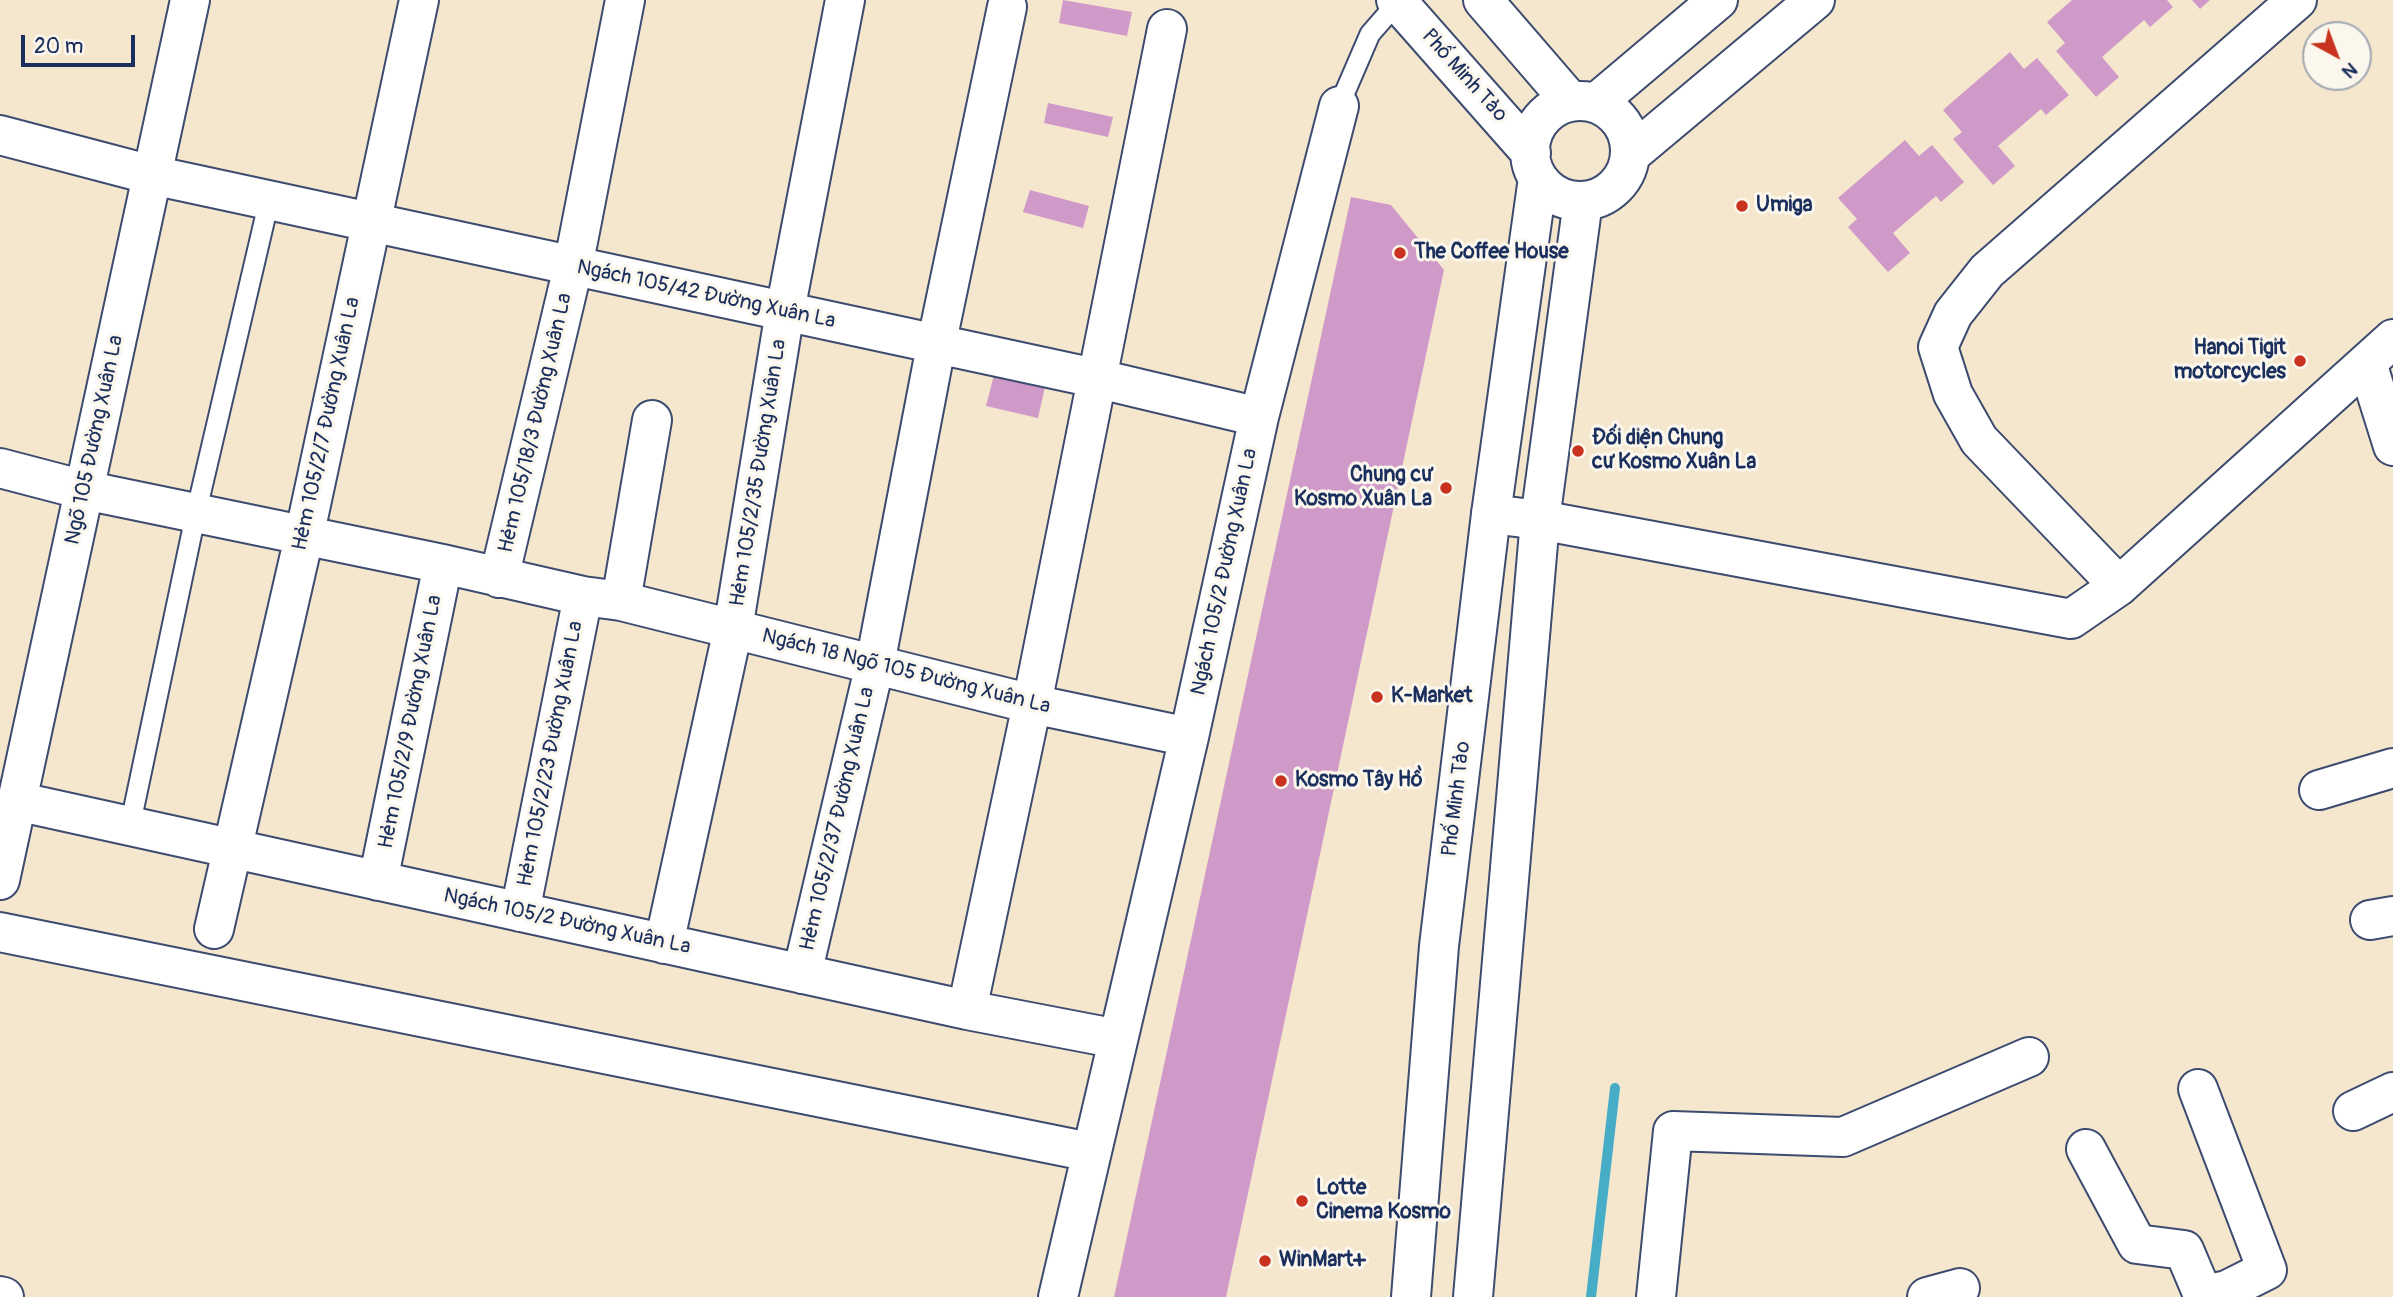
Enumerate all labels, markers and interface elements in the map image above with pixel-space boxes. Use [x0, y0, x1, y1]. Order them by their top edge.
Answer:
scale bar [24, 21, 138, 65]
north arrow [2302, 21, 2372, 91]
street label: Phố Minh Tảo [1416, 24, 1512, 128]
text: 20 m [34, 33, 83, 60]
text: N [2337, 57, 2362, 84]
place label: Umiga [1756, 193, 1813, 219]
marker: Umiga [1734, 198, 1750, 214]
place label: The Coffee House [1414, 240, 1569, 266]
marker: The Coffee House [1392, 245, 1408, 261]
street label: Ngách 105/42 Đường Xuân La [574, 255, 838, 335]
street label: Hẻm 105/18/3 Đường Xuân La [494, 291, 578, 555]
street label: Hẻm 105/2/7 Đường Xuân La [288, 295, 366, 553]
street label: Ngõ 105 Đường Xuân La [60, 333, 130, 547]
place label: Hanoi Tigit motorcycles [2174, 336, 2286, 386]
street label: Hẻm 105/2/35 Đường Xuân La [725, 338, 793, 608]
marker: Hanoi Tigit motorcycles [2292, 353, 2308, 369]
place label: Đối diện Chung cư Kosmo Xuân La [1592, 426, 1756, 476]
marker: Đối diện Chung cư Kosmo Xuân La [1570, 443, 1586, 459]
street label: Ngách 105/2 Đường Xuân La [1187, 446, 1263, 698]
place label: Chung cư Kosmo Xuân La [1294, 463, 1432, 513]
marker: Chung cư Kosmo Xuân La [1438, 480, 1454, 496]
street label: Hẻm 105/2/9 Đường Xuân La [374, 593, 448, 851]
street label: Hẻm 105/2/23 Đường Xuân La [513, 619, 589, 889]
street label: Ngách 18 Ngõ 105 Đường Xuân La [759, 624, 1053, 720]
place label: K-Market [1391, 684, 1473, 710]
street label: Hẻm 105/2/37 Đường Xuân La [795, 685, 881, 953]
marker: K-Market [1369, 689, 1385, 705]
street label: Phố Minh Tảo [1437, 740, 1477, 858]
place label: Kosmo Tây Hồ [1295, 768, 1423, 794]
marker: Kosmo Tây Hồ [1273, 773, 1289, 789]
street label: Ngách 105/2 Đường Xuân La [441, 884, 693, 960]
place label: Lotte Cinema Kosmo [1316, 1176, 1451, 1226]
marker: Lotte Cinema Kosmo [1294, 1193, 1310, 1209]
place label: WinMart+ [1279, 1248, 1365, 1274]
marker: WinMart+ [1257, 1253, 1273, 1269]

